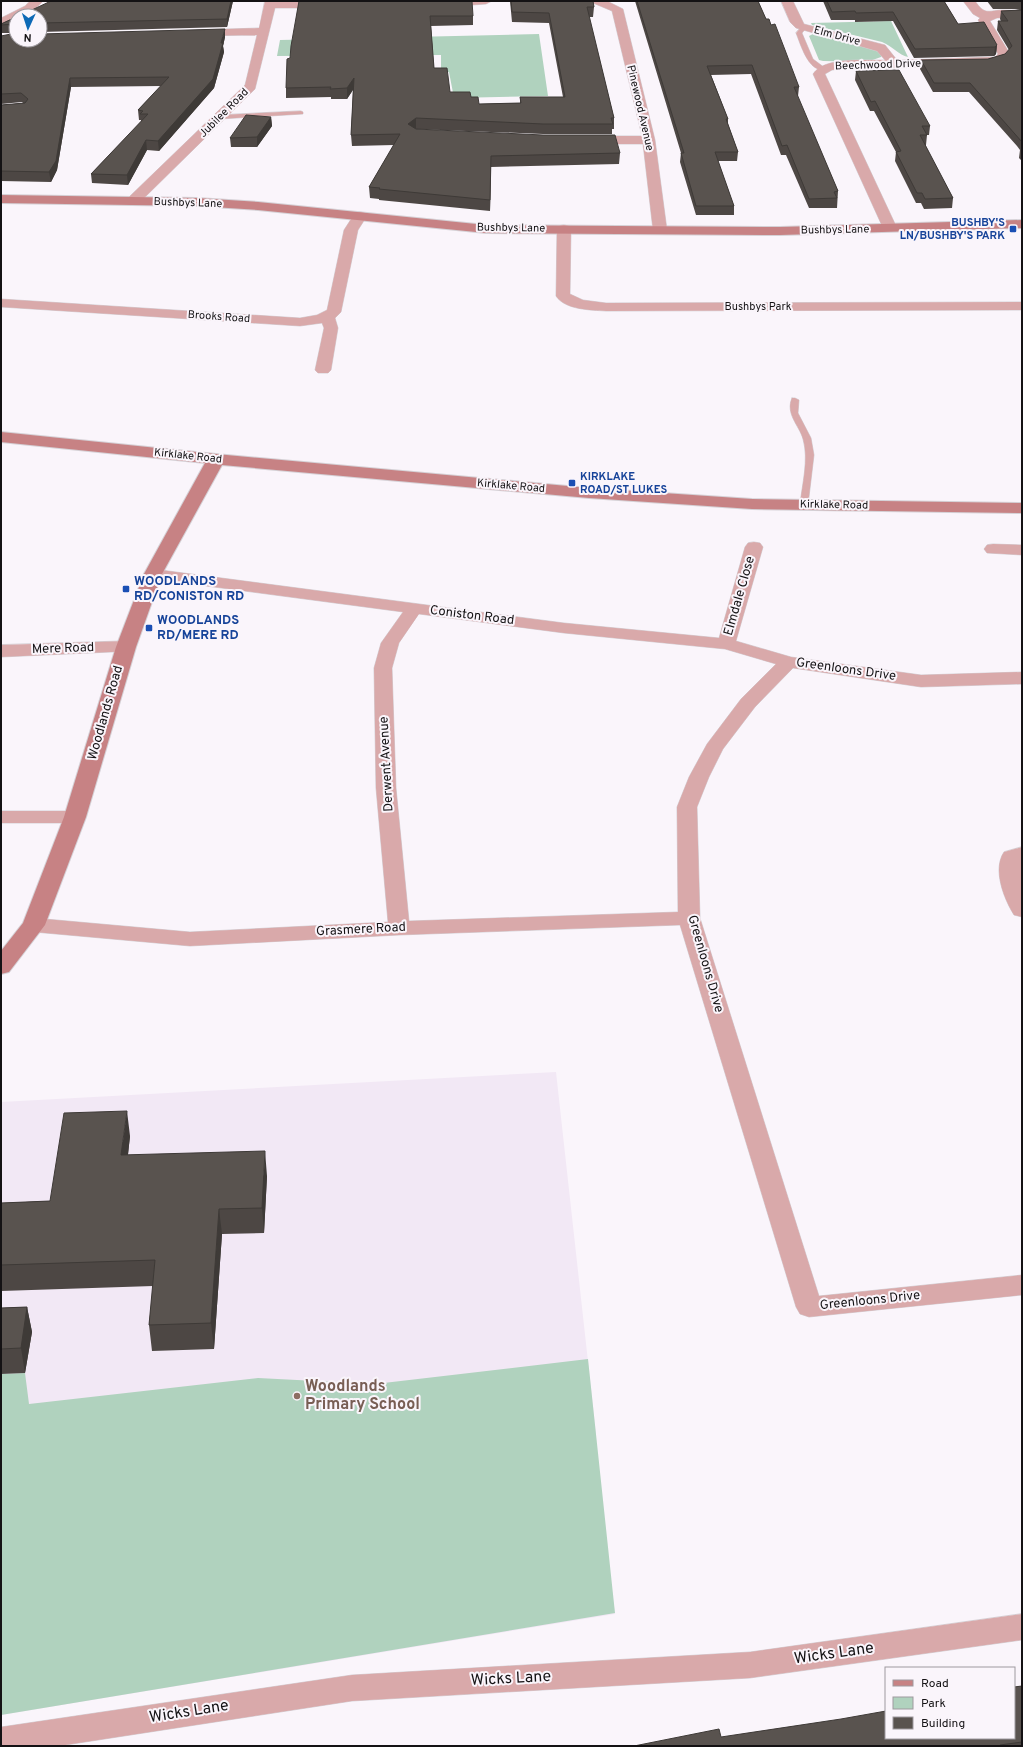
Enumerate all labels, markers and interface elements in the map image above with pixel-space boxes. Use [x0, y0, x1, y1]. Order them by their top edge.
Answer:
north arrow [8, 8, 48, 48]
street label: Elm Drive [812, 23, 862, 49]
text: N [23, 30, 32, 44]
street label: Beechwood Drive [835, 56, 921, 74]
street label: Pinewood Avenue [623, 64, 657, 152]
street label: Jubilee Road [196, 85, 252, 141]
street label: Bushbys Lane [153, 195, 223, 211]
place label: BUSHBY'S LN/BUSHBY'S PARK [900, 216, 1005, 243]
street label: Bushbys Lane [477, 220, 545, 236]
street label: Bushbys Lane [801, 222, 869, 238]
marker: BUSHBY'S LN/BUSHBY'S PARK [1008, 224, 1018, 234]
street label: Bushbys Park [725, 300, 792, 314]
street label: Brooks Road [187, 308, 251, 326]
street label: Kirklake Road [153, 445, 223, 467]
place label: KIRKLAKE ROAD/ST LUKES [580, 470, 667, 497]
street label: Kirklake Road [476, 476, 546, 496]
marker: KIRKLAKE ROAD/ST LUKES [567, 478, 577, 488]
street label: Kirklake Road [800, 497, 868, 513]
street label: Elmdale Close [721, 554, 759, 638]
place label: WOODLANDS RD/CONISTON RD [134, 574, 244, 605]
marker: WOODLANDS RD/CONISTON RD [121, 584, 131, 594]
street label: Coniston Road [429, 603, 515, 629]
place label: WOODLANDS RD/MERE RD [157, 613, 239, 644]
marker: WOODLANDS RD/MERE RD [144, 623, 154, 633]
street label: Mere Road [31, 640, 95, 658]
street label: Greenloons Drive [795, 655, 897, 685]
street label: Woodlands Road [85, 664, 127, 762]
street label: Derwent Avenue [377, 716, 397, 812]
street label: Greenloons Drive [683, 913, 727, 1015]
street label: Grasmere Road [316, 920, 406, 940]
street label: Greenloons Drive [819, 1288, 921, 1314]
place label: Woodlands Primary School [305, 1377, 420, 1415]
marker: Woodlands Primary School [292, 1391, 302, 1401]
street label: Wicks Lane [793, 1639, 875, 1669]
street label: Wicks Lane [470, 1667, 552, 1691]
legend [885, 1667, 1015, 1739]
text: Road [921, 1676, 949, 1692]
street label: Wicks Lane [148, 1696, 230, 1728]
text: Park [921, 1696, 946, 1712]
text: Building [921, 1716, 965, 1732]

